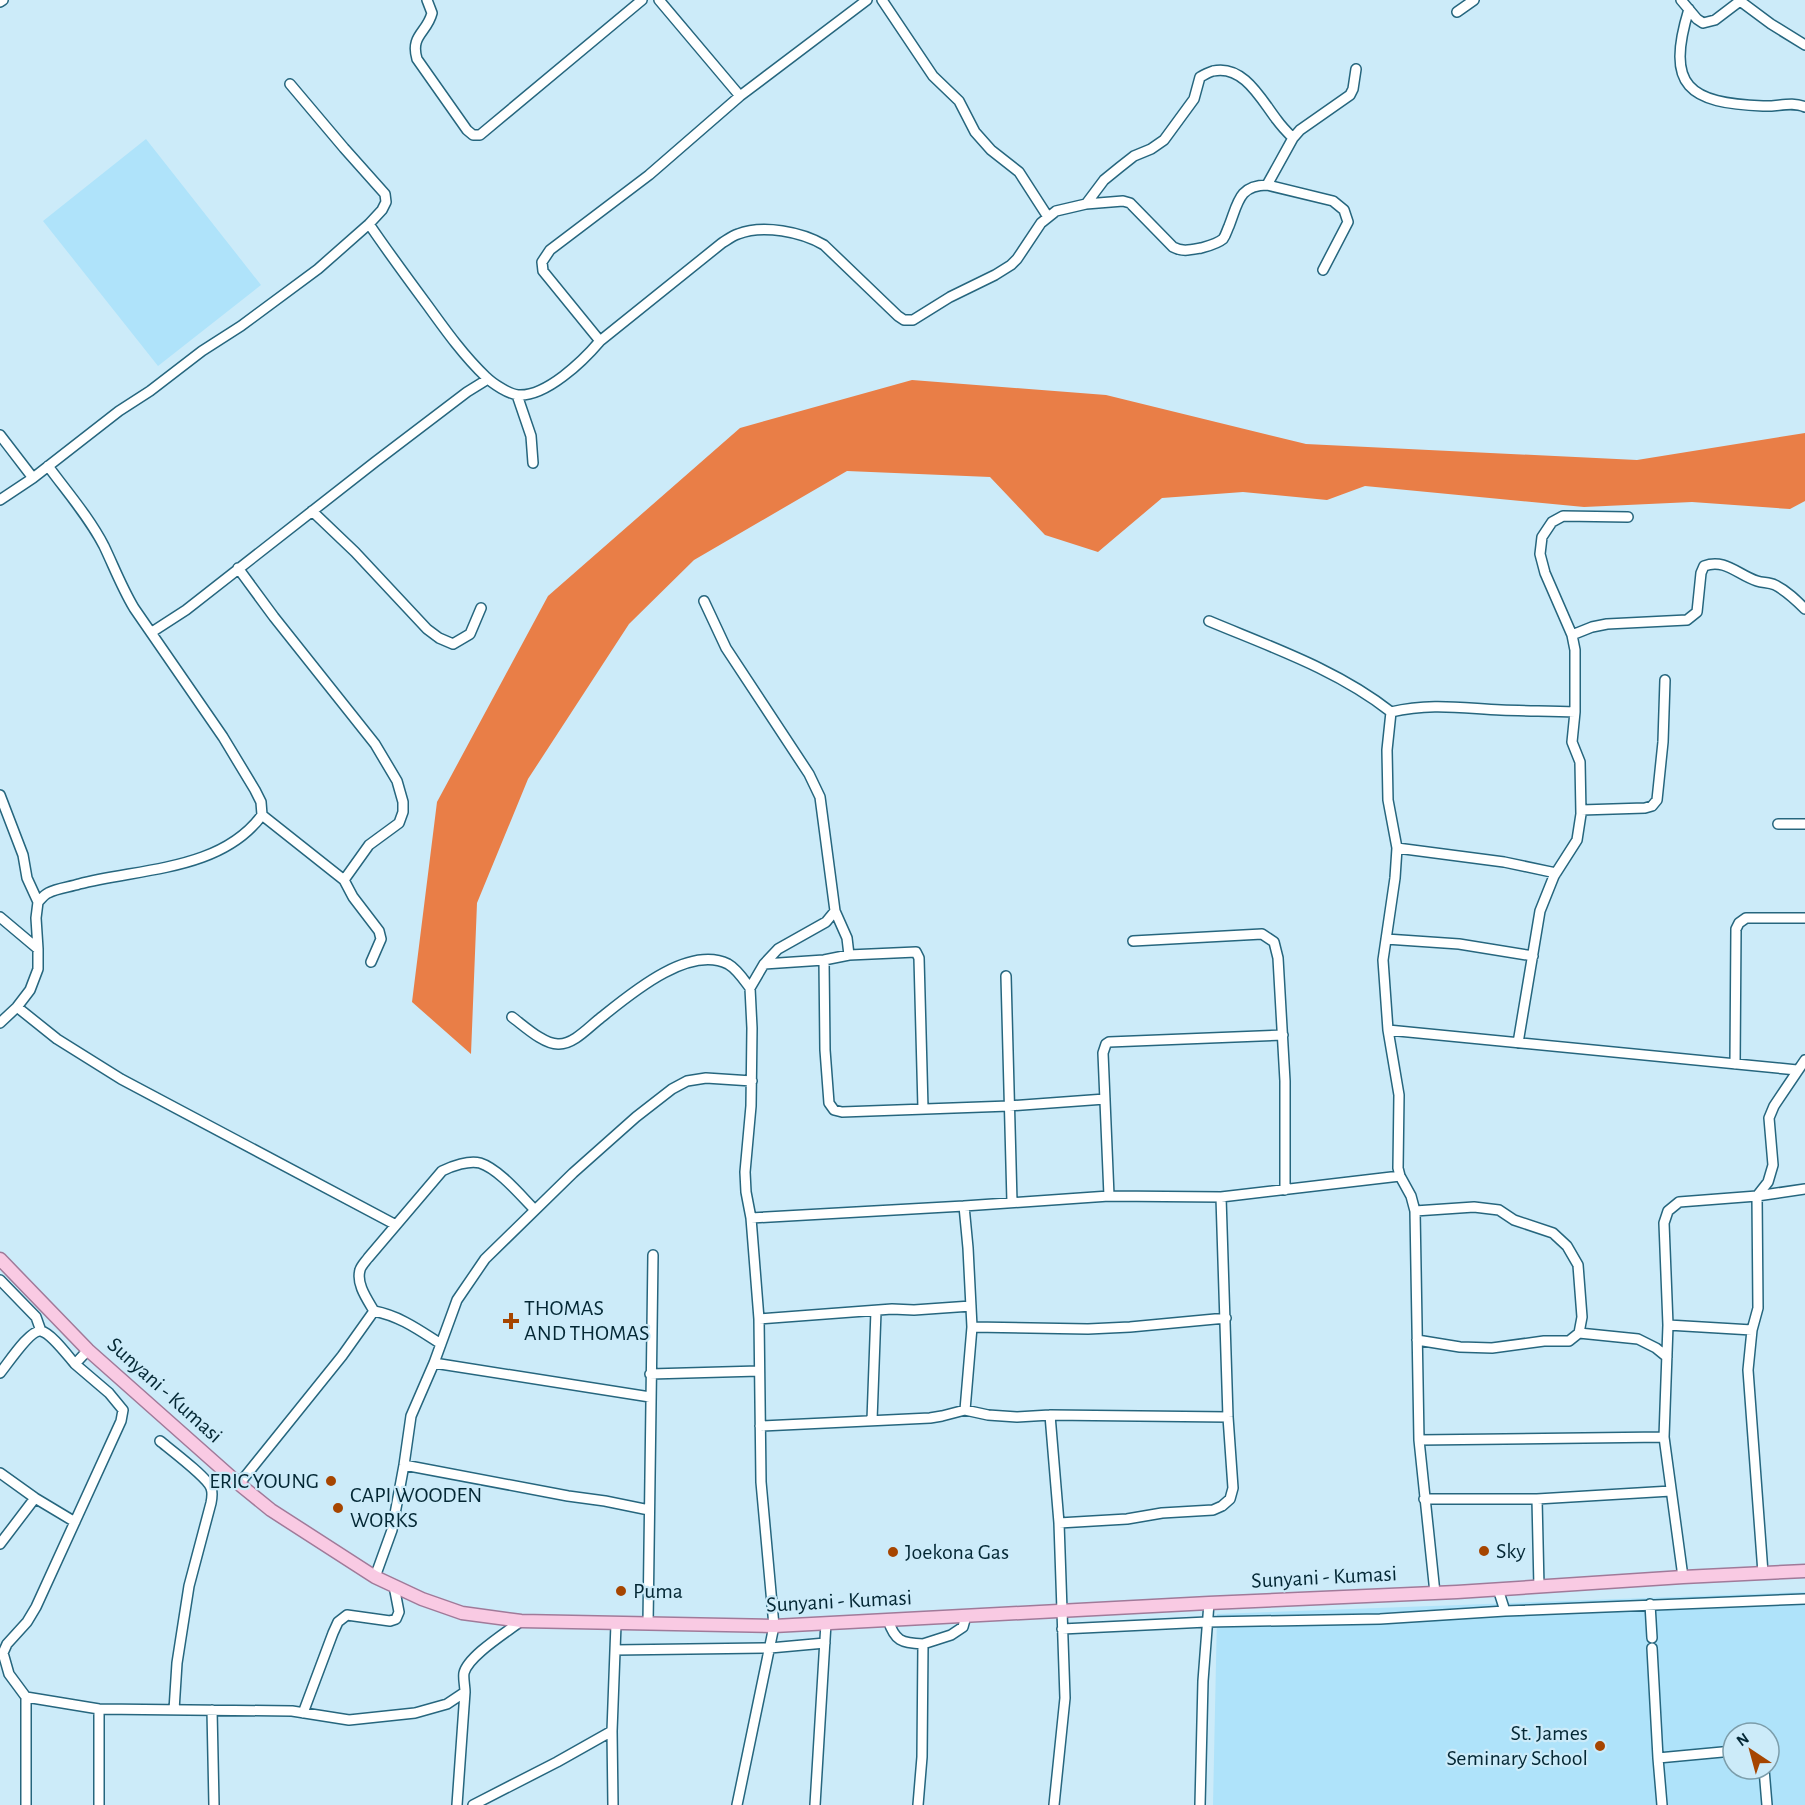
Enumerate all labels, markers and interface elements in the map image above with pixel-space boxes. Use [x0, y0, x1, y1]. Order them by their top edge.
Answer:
place label: THOMAS AND THOMAS [524, 1297, 649, 1344]
marker: THOMAS AND THOMAS [502, 1312, 520, 1330]
street label: Sunyani - Kumasi [103, 1333, 227, 1447]
place label: ERIC YOUNG [209, 1470, 319, 1492]
marker: ERIC YOUNG [324, 1474, 338, 1488]
place label: CAPI WOODEN WORKS [350, 1484, 482, 1531]
marker: CAPI WOODEN WORKS [331, 1501, 345, 1515]
place label: Sky [1496, 1540, 1526, 1562]
place label: Joekona Gas [905, 1541, 1009, 1563]
marker: Sky [1477, 1544, 1491, 1558]
marker: Joekona Gas [886, 1545, 900, 1559]
street label: Sunyani - Kumasi [1251, 1562, 1397, 1592]
place label: Puma [633, 1580, 683, 1602]
marker: Puma [614, 1584, 628, 1598]
street label: Sunyani - Kumasi [766, 1586, 912, 1616]
north arrow [1721, 1721, 1781, 1781]
place label: St. James Seminary School [1446, 1722, 1588, 1769]
text: N [1734, 1730, 1752, 1749]
marker: St. James Seminary School [1593, 1739, 1607, 1753]

